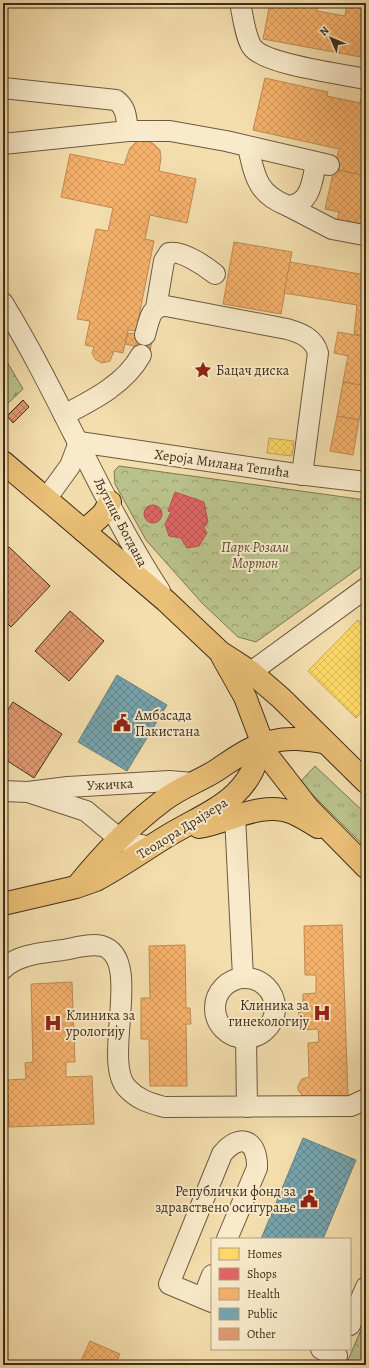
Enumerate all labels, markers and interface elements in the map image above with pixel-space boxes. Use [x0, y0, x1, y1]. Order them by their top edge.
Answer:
north arrow [311, 18, 351, 58]
text: N [316, 23, 332, 39]
place icon: Бацач диска [193, 360, 213, 380]
place label: Бацач диска [216, 361, 290, 380]
street label: Хероја Милана Тепића [153, 445, 291, 482]
street label: Љутице Богдана [89, 474, 152, 571]
park label: Парк Розали Мортон [221, 538, 289, 573]
place label: Амбасада Пакистана [134, 706, 200, 741]
public building icon: Амбасада Пакистана [112, 713, 132, 733]
street label: Ужичка [86, 774, 134, 795]
street label: Теодора Драјзера [133, 793, 232, 864]
place label: Клиника за гинекологију [228, 996, 310, 1031]
hospital icon: Клиника за гинекологију [312, 1003, 332, 1023]
place label: Клиника за урологију [65, 1006, 136, 1041]
hospital icon: Клиника за урологију [43, 1013, 63, 1033]
place label: Републички фонд за здравствено осигурање [155, 1182, 297, 1217]
public building icon: Републички фонд за здравствено осигурање [299, 1189, 319, 1209]
legend [211, 1238, 351, 1350]
text: Homes [247, 1246, 282, 1262]
text: Shops [247, 1266, 277, 1282]
text: Health [247, 1286, 281, 1302]
text: Public [247, 1306, 278, 1322]
text: Other [247, 1326, 276, 1342]

